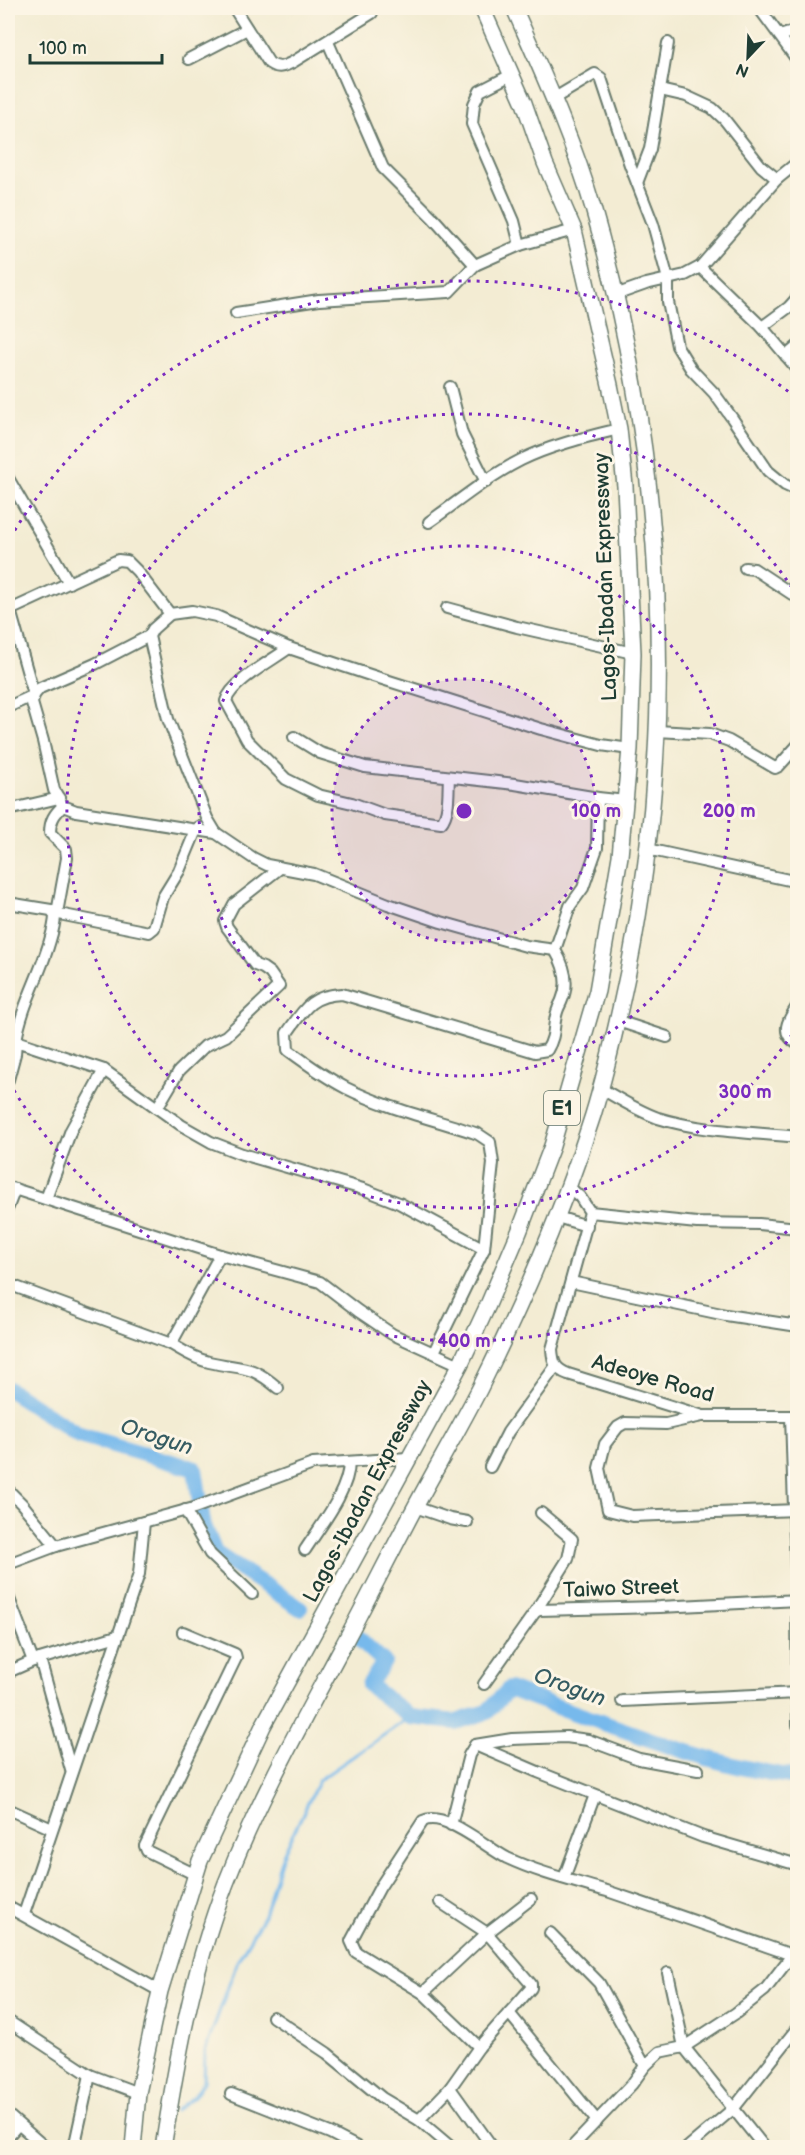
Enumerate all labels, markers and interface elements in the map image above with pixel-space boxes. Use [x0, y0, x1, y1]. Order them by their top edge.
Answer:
scale bar [30, 27, 162, 65]
north arrow [718, 27, 778, 87]
text: 100 m [39, 38, 87, 59]
text: N [733, 58, 752, 81]
street label: Lagos-Ibadan Expressway [589, 452, 622, 702]
centre of rings [454, 801, 474, 821]
text: 100 m [571, 801, 621, 822]
text: 200 m [702, 801, 756, 822]
text: 300 m [718, 1082, 772, 1103]
road number: E1 [544, 1091, 580, 1125]
text: 400 m [437, 1331, 491, 1352]
street label: Adeoye Road [589, 1349, 717, 1408]
street label: Lagos-Ibadan Expressway [298, 1375, 437, 1607]
water label: Orogun [117, 1413, 196, 1462]
street label: Taiwo Street [563, 1574, 680, 1603]
water label: Orogun [530, 1662, 609, 1713]

